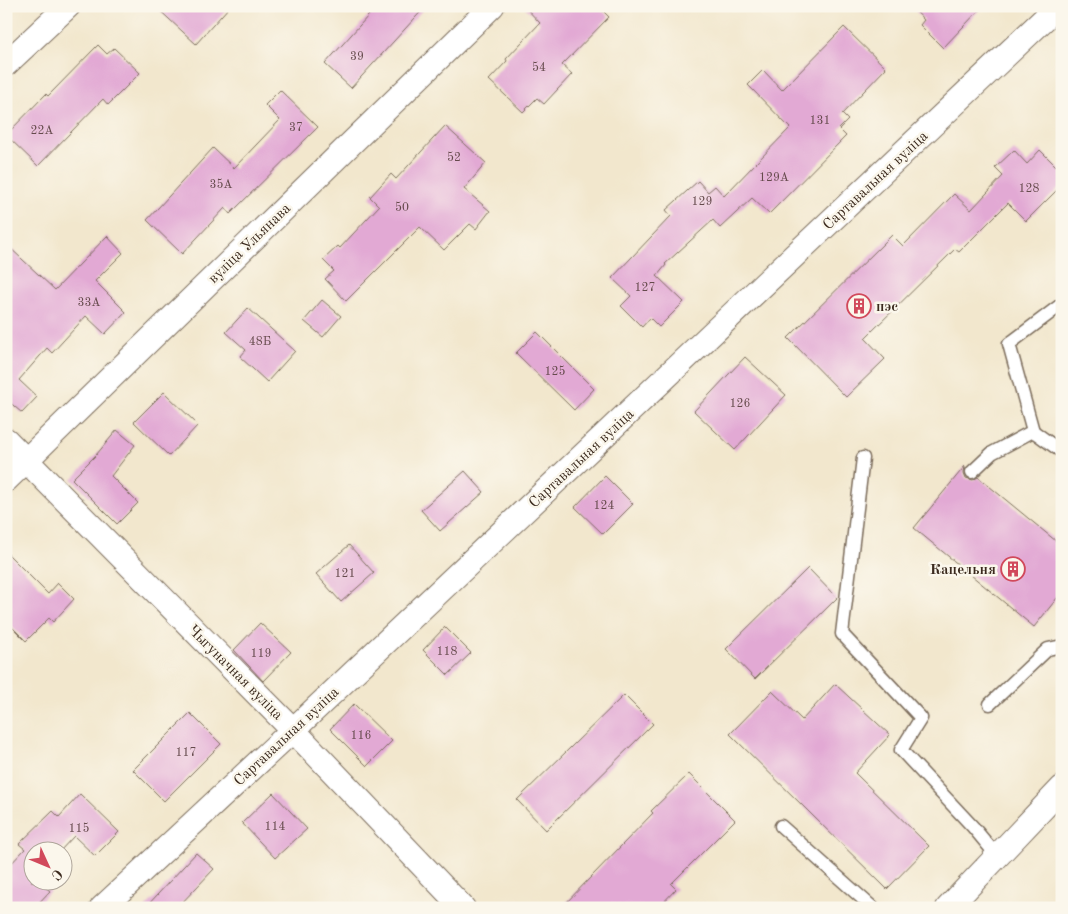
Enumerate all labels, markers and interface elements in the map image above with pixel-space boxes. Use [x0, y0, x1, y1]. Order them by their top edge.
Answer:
house number: 39 [350, 51, 364, 63]
house number: 54 [532, 61, 546, 74]
house number: 131 [810, 115, 830, 127]
house number: 37 [289, 122, 303, 134]
house number: 22А [30, 125, 54, 137]
street label: Сартавальная вуліца [821, 128, 932, 233]
house number: 52 [447, 151, 461, 164]
house number: 129А [759, 172, 789, 184]
house number: 35А [209, 178, 233, 191]
house number: 128 [1019, 183, 1039, 195]
house number: 129 [692, 196, 712, 208]
street label: вуліца Ульянава [206, 201, 294, 287]
house number: 50 [395, 201, 409, 214]
house number: 127 [635, 282, 655, 294]
building icon: пэс [846, 293, 872, 319]
house number: 33А [77, 297, 101, 309]
place label: пэс [876, 300, 898, 315]
house number: 48Б [249, 336, 271, 348]
house number: 125 [545, 365, 565, 378]
house number: 126 [730, 398, 750, 410]
street label: Сартавальная вуліца [527, 406, 638, 511]
house number: 124 [594, 500, 614, 512]
building icon: Кацельня [1000, 556, 1026, 582]
place label: Кацельня [930, 563, 996, 578]
house number: 121 [335, 568, 355, 580]
street label: Чыгуначная вуліца [185, 623, 286, 724]
house number: 118 [437, 646, 457, 658]
house number: 119 [251, 648, 271, 660]
street label: Сартавальная вуліца [232, 684, 343, 789]
house number: 116 [351, 730, 371, 742]
house number: 117 [176, 747, 196, 759]
house number: 114 [265, 821, 285, 833]
house number: 115 [69, 822, 89, 835]
north arrow [22, 842, 72, 892]
text: С [48, 866, 65, 883]

